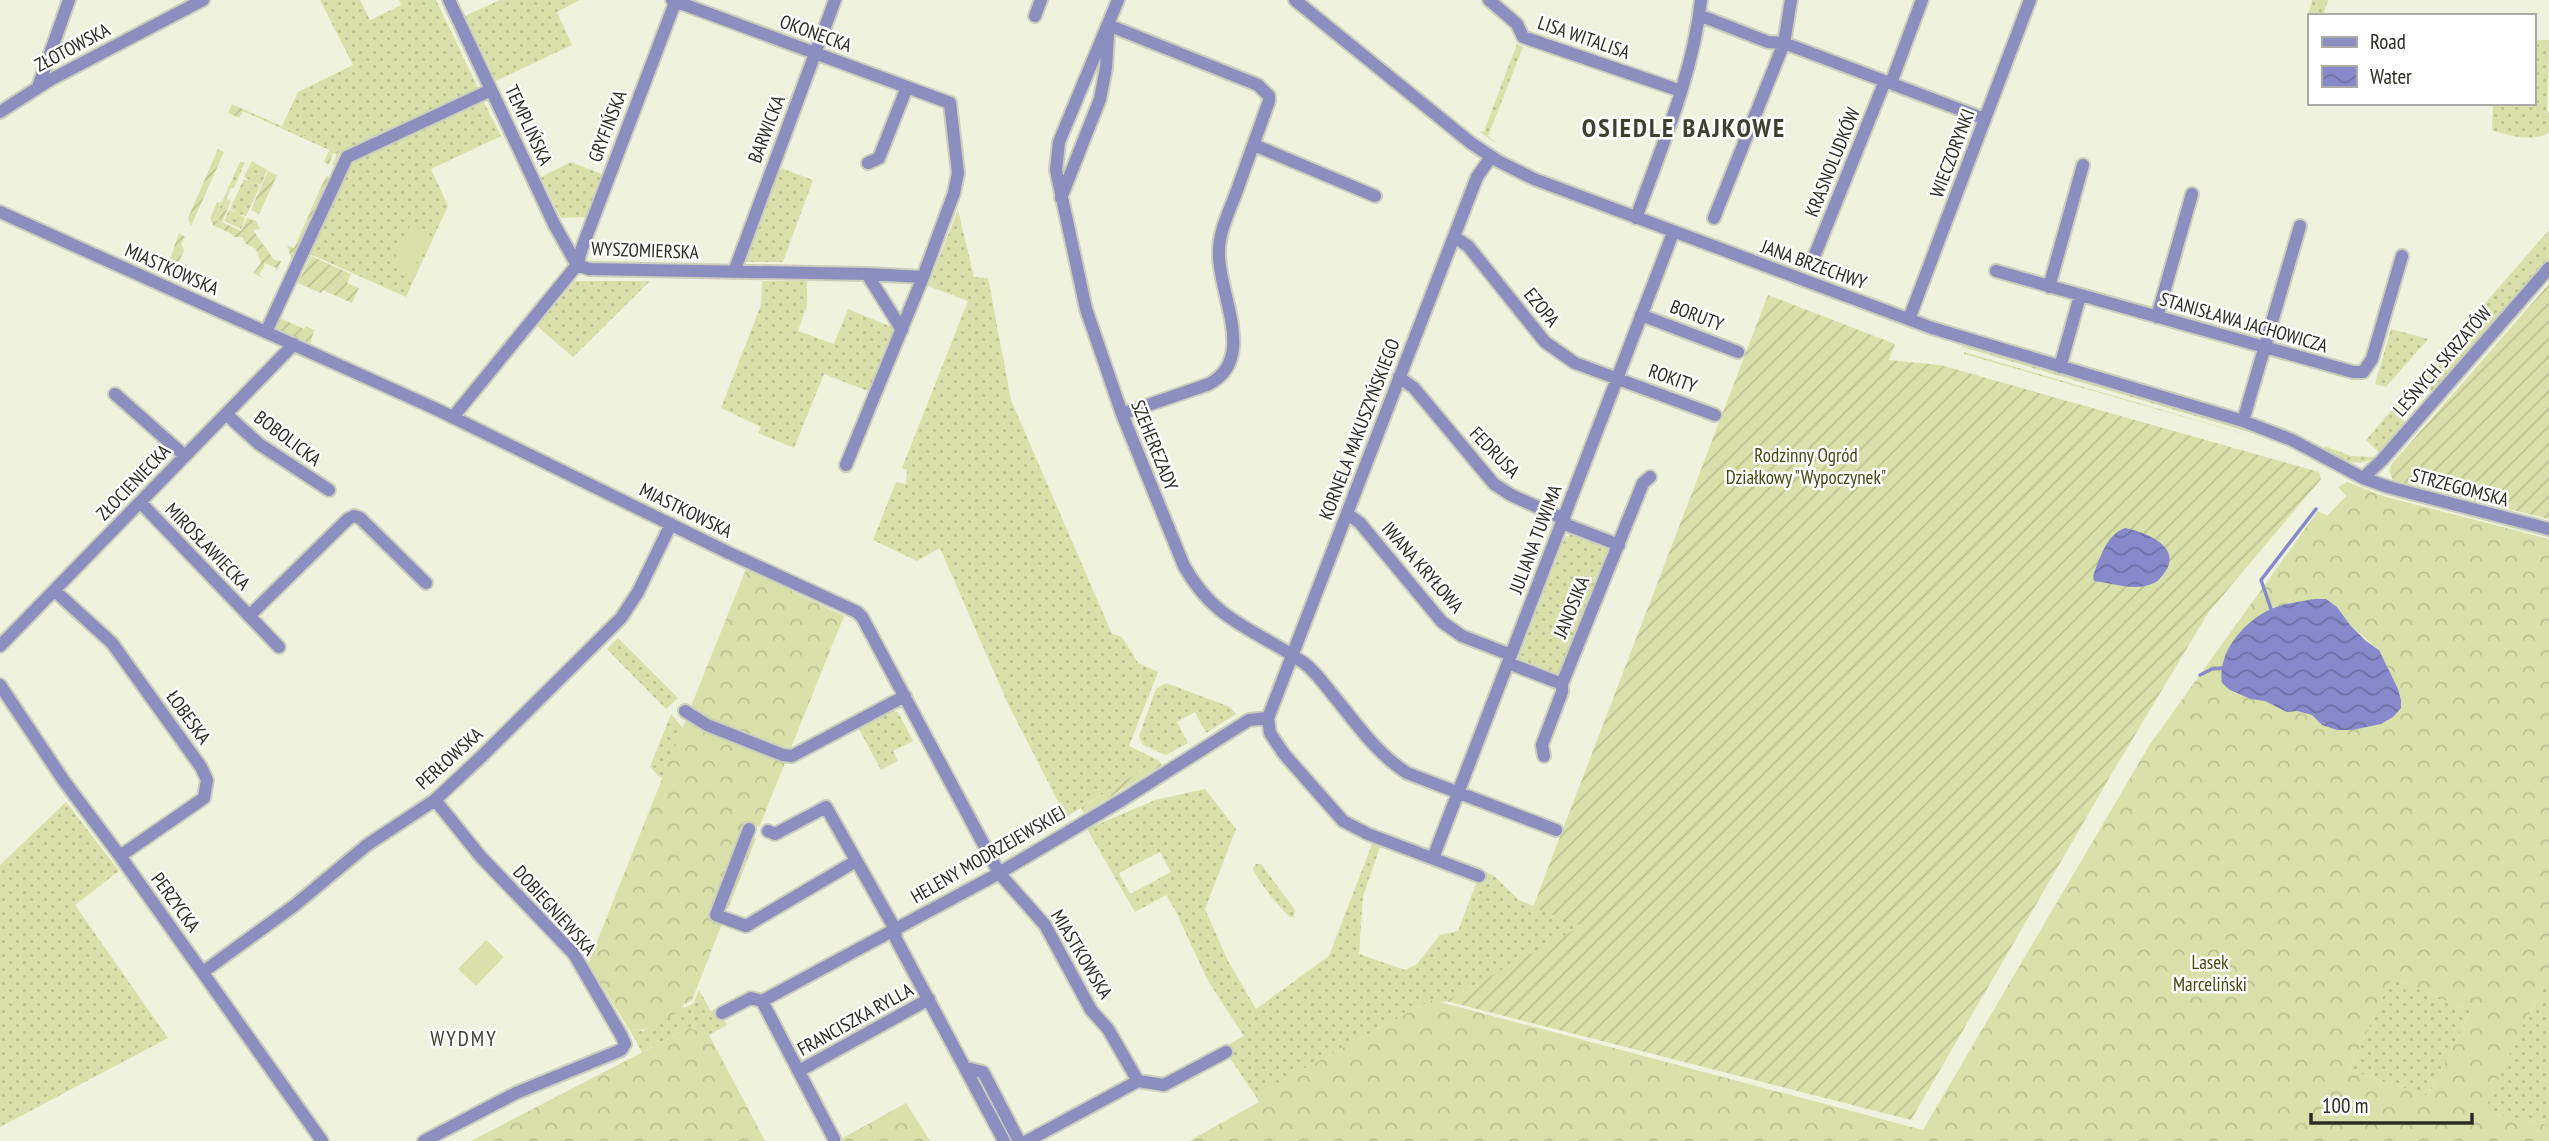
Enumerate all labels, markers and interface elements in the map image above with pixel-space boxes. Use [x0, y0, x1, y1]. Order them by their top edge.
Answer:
street label: OKONECKA [777, 9, 855, 57]
street label: LISA WITALISA [1535, 10, 1633, 64]
legend [2308, 14, 2535, 105]
street label: ZŁOTOWSKA [30, 17, 114, 77]
text: Road [2370, 28, 2406, 55]
text: Water [2370, 63, 2412, 90]
street label: TEMPLIŃSKA [500, 81, 558, 169]
street label: GRYFIŃSKA [582, 87, 632, 165]
street label: BARWICKA [742, 92, 790, 166]
street label: KRASNOLUDKÓW [1799, 104, 1865, 220]
street label: WIECZORYNKI [1924, 105, 1980, 201]
district label: OSIEDLE BAJKOWE [1582, 111, 1786, 144]
street label: JANA BRZECHWY [1757, 233, 1870, 294]
street label: WYSZOMIERSKA [591, 236, 699, 264]
street label: MIASTKOWSKA [121, 238, 223, 300]
street label: EZOPA [1519, 283, 1565, 331]
street label: STANISŁAWA JACHOWICZA [2157, 287, 2331, 357]
street label: BORUTY [1667, 294, 1727, 336]
street label: LEŚNYCH SKRZATÓW [2388, 301, 2497, 421]
street label: KORNELA MAKUSZYŃSKIEGO [1313, 335, 1405, 523]
street label: ROKITY [1646, 358, 1701, 398]
street label: SZEHEREZADY [1126, 396, 1184, 494]
street label: BOBOLICKA [250, 405, 326, 471]
street label: FEDRUSA [1465, 421, 1525, 483]
street label: ZŁOCIENIECKA [91, 439, 175, 525]
park label: Rodzinny Ogród Działkowy "Wypoczynek" [1726, 443, 1886, 489]
street label: STRZEGOMSKA [2409, 462, 2511, 512]
street label: MIASTKOWSKA [636, 477, 736, 543]
street label: JULIANA TUWIMA [1503, 481, 1567, 598]
street label: MIROSŁAWIECKA [160, 497, 256, 595]
street label: IWANA KRYŁOWA [1377, 517, 1469, 617]
street label: JANOSIKA [1547, 573, 1594, 642]
street label: ŁOBESKA [162, 686, 216, 749]
street label: PERŁOWSKA [411, 722, 487, 794]
street label: HELENY MODRZEJEWSKIEJ [906, 800, 1070, 908]
street label: DOBIEGNIEWSKA [508, 860, 602, 960]
street label: PERZYCKA [146, 867, 206, 937]
street label: MIASTKOWSKA [1046, 905, 1118, 1003]
park label: Lasek Marceliński [2173, 950, 2247, 996]
street label: FRANCISZKA RYLLA [793, 977, 917, 1061]
district label: WYDMY [430, 1025, 498, 1052]
scale bar [2311, 1082, 2472, 1126]
text: 100 m [2322, 1092, 2368, 1119]

